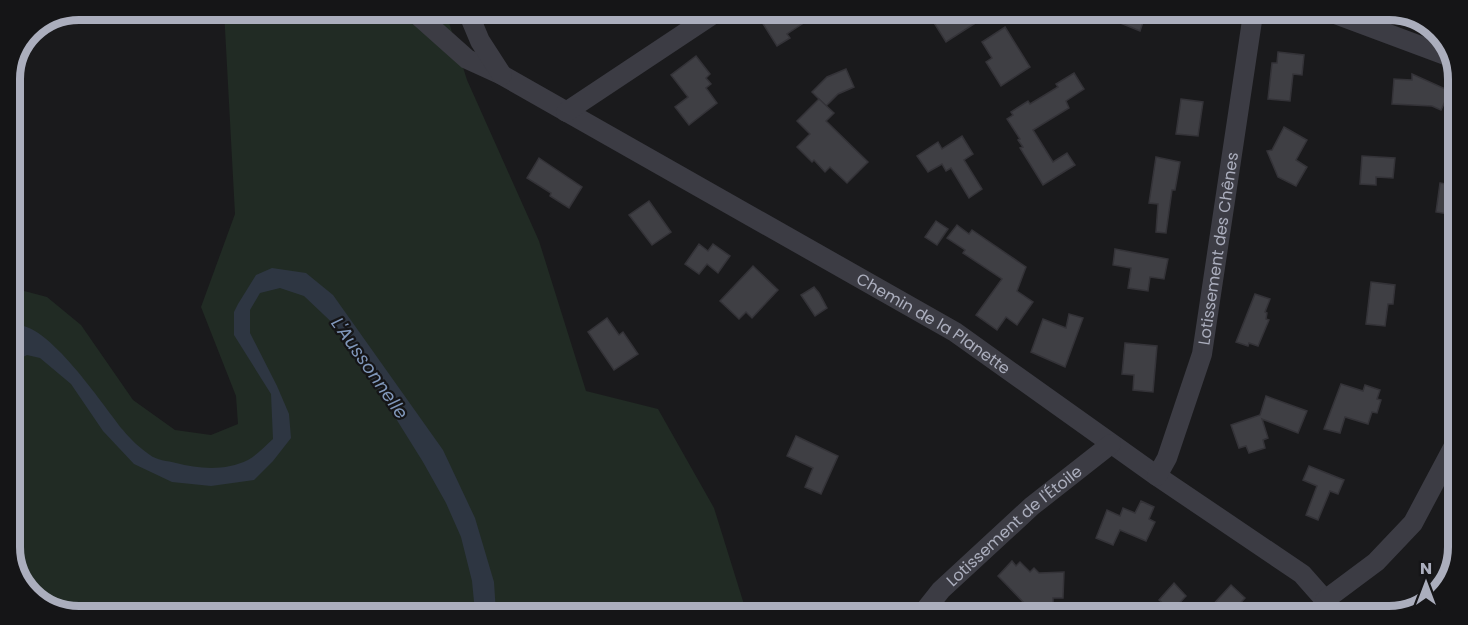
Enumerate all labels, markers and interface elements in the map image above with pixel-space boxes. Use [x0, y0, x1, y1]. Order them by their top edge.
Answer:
street label: Lotissement des Chênes [1192, 150, 1244, 347]
street label: Chemin de la Planette [852, 267, 1015, 380]
water label: L'Aussonnelle [326, 312, 414, 424]
street label: Lotissement de l'Étoile [941, 460, 1087, 591]
north arrow [1396, 553, 1456, 613]
text: N [1420, 557, 1432, 580]

